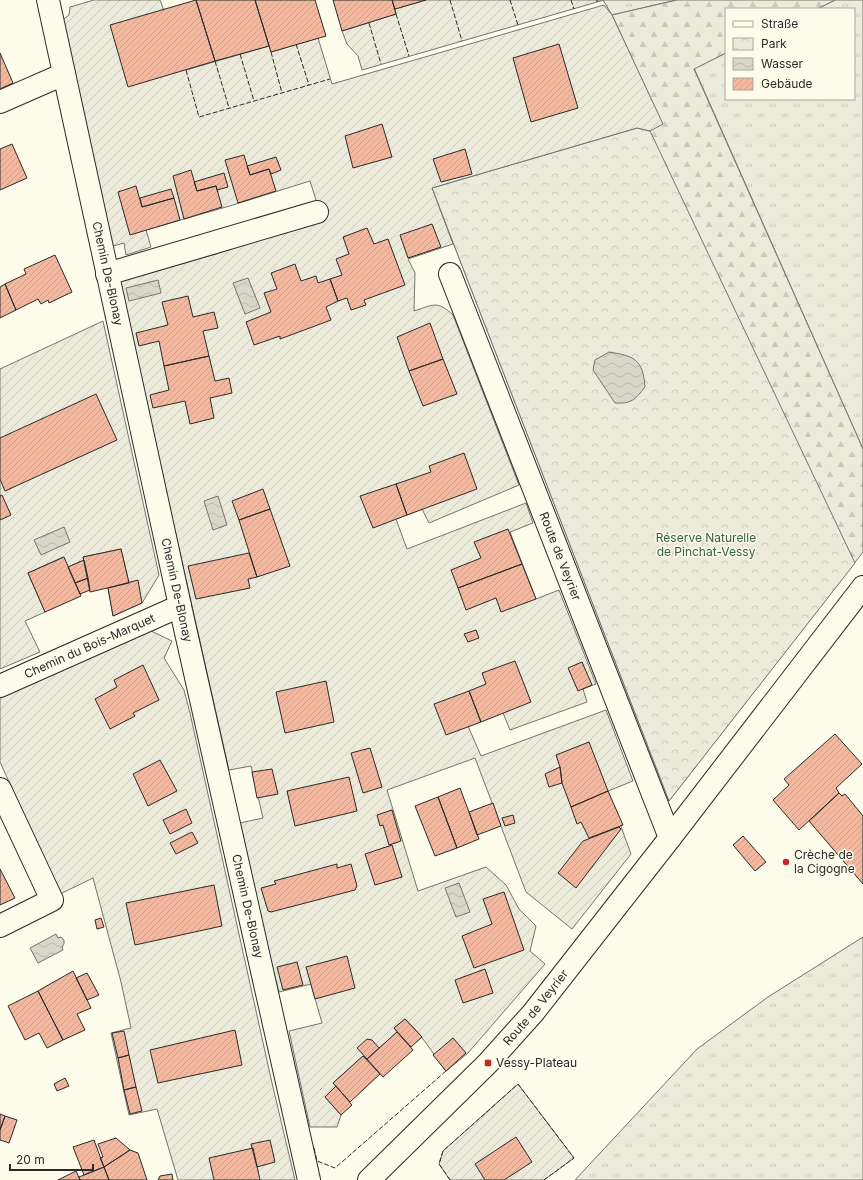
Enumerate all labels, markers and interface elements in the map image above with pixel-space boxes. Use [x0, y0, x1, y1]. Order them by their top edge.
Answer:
legend [725, 8, 855, 100]
text: Straße [761, 16, 798, 31]
text: Park [761, 36, 787, 51]
text: Wasser [761, 56, 804, 71]
text: Gebäude [761, 76, 813, 91]
street label: Chemin De-Blonay [89, 220, 127, 327]
street label: Route de Veyrier [536, 510, 585, 603]
park label: Réserve Naturelle de Pinchat-Vessy [656, 530, 756, 559]
street label: Chemin De-Blonay [158, 537, 196, 644]
street label: Chemin du Bois-Marquet [22, 610, 157, 681]
place label: Crèche de la Cigogne [794, 847, 855, 876]
street label: Chemin De-Blonay [229, 853, 267, 960]
marker: Crèche de la Cigogne [781, 857, 791, 867]
street label: Route de Veyrier [499, 966, 571, 1048]
place label: Vessy-Plateau [496, 1055, 577, 1070]
marker: Vessy-Plateau [483, 1058, 493, 1068]
scale bar [10, 1146, 93, 1172]
text: 20 m [16, 1152, 45, 1167]

